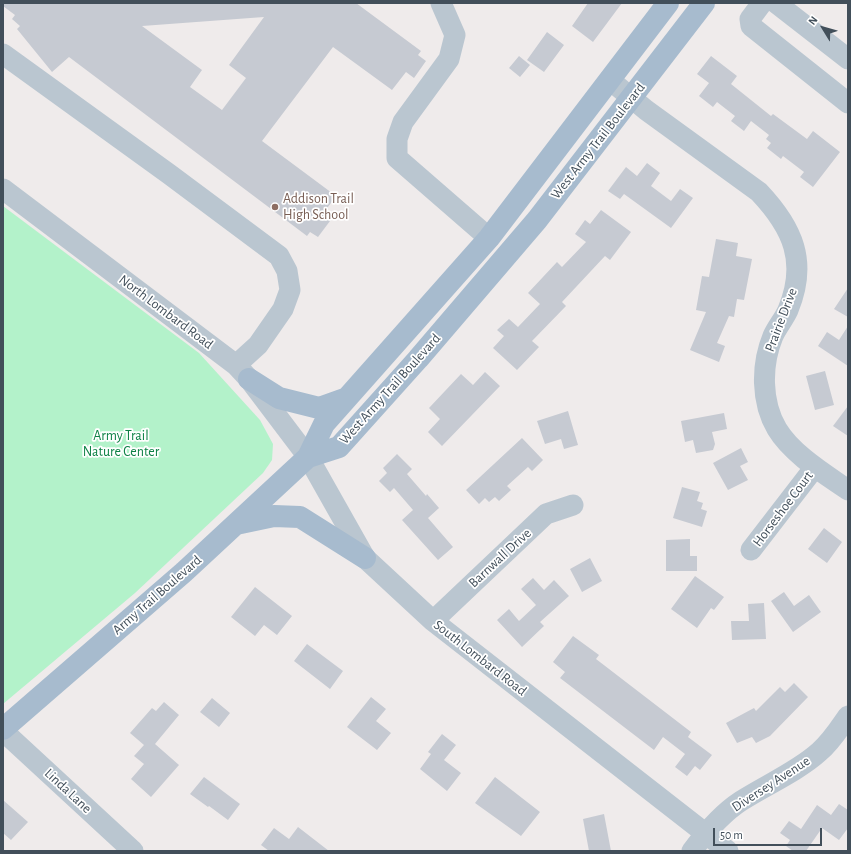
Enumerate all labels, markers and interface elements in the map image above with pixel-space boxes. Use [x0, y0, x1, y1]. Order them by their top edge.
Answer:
north arrow [803, 8, 843, 48]
text: N [806, 14, 820, 27]
street label: West Army Trail Boulevard [547, 79, 649, 203]
place label: Addison Trail High School [283, 191, 354, 224]
marker: Addison Trail High School [270, 202, 280, 212]
street label: North Lombard Road [116, 271, 216, 353]
street label: Prairie Drive [761, 286, 801, 354]
street label: West Army Trail Boulevard [336, 330, 444, 448]
park label: Army Trail Nature Center [83, 428, 159, 460]
street label: Horseshoe Court [749, 468, 817, 550]
street label: Barnwall Drive [465, 525, 535, 591]
street label: Army Trail Boulevard [109, 552, 205, 638]
street label: South Lombard Road [430, 616, 530, 700]
street label: Diversey Avenue [729, 752, 813, 816]
street label: Linda Lane [41, 765, 95, 817]
scale bar [715, 820, 824, 846]
text: 50 m [720, 829, 743, 841]

